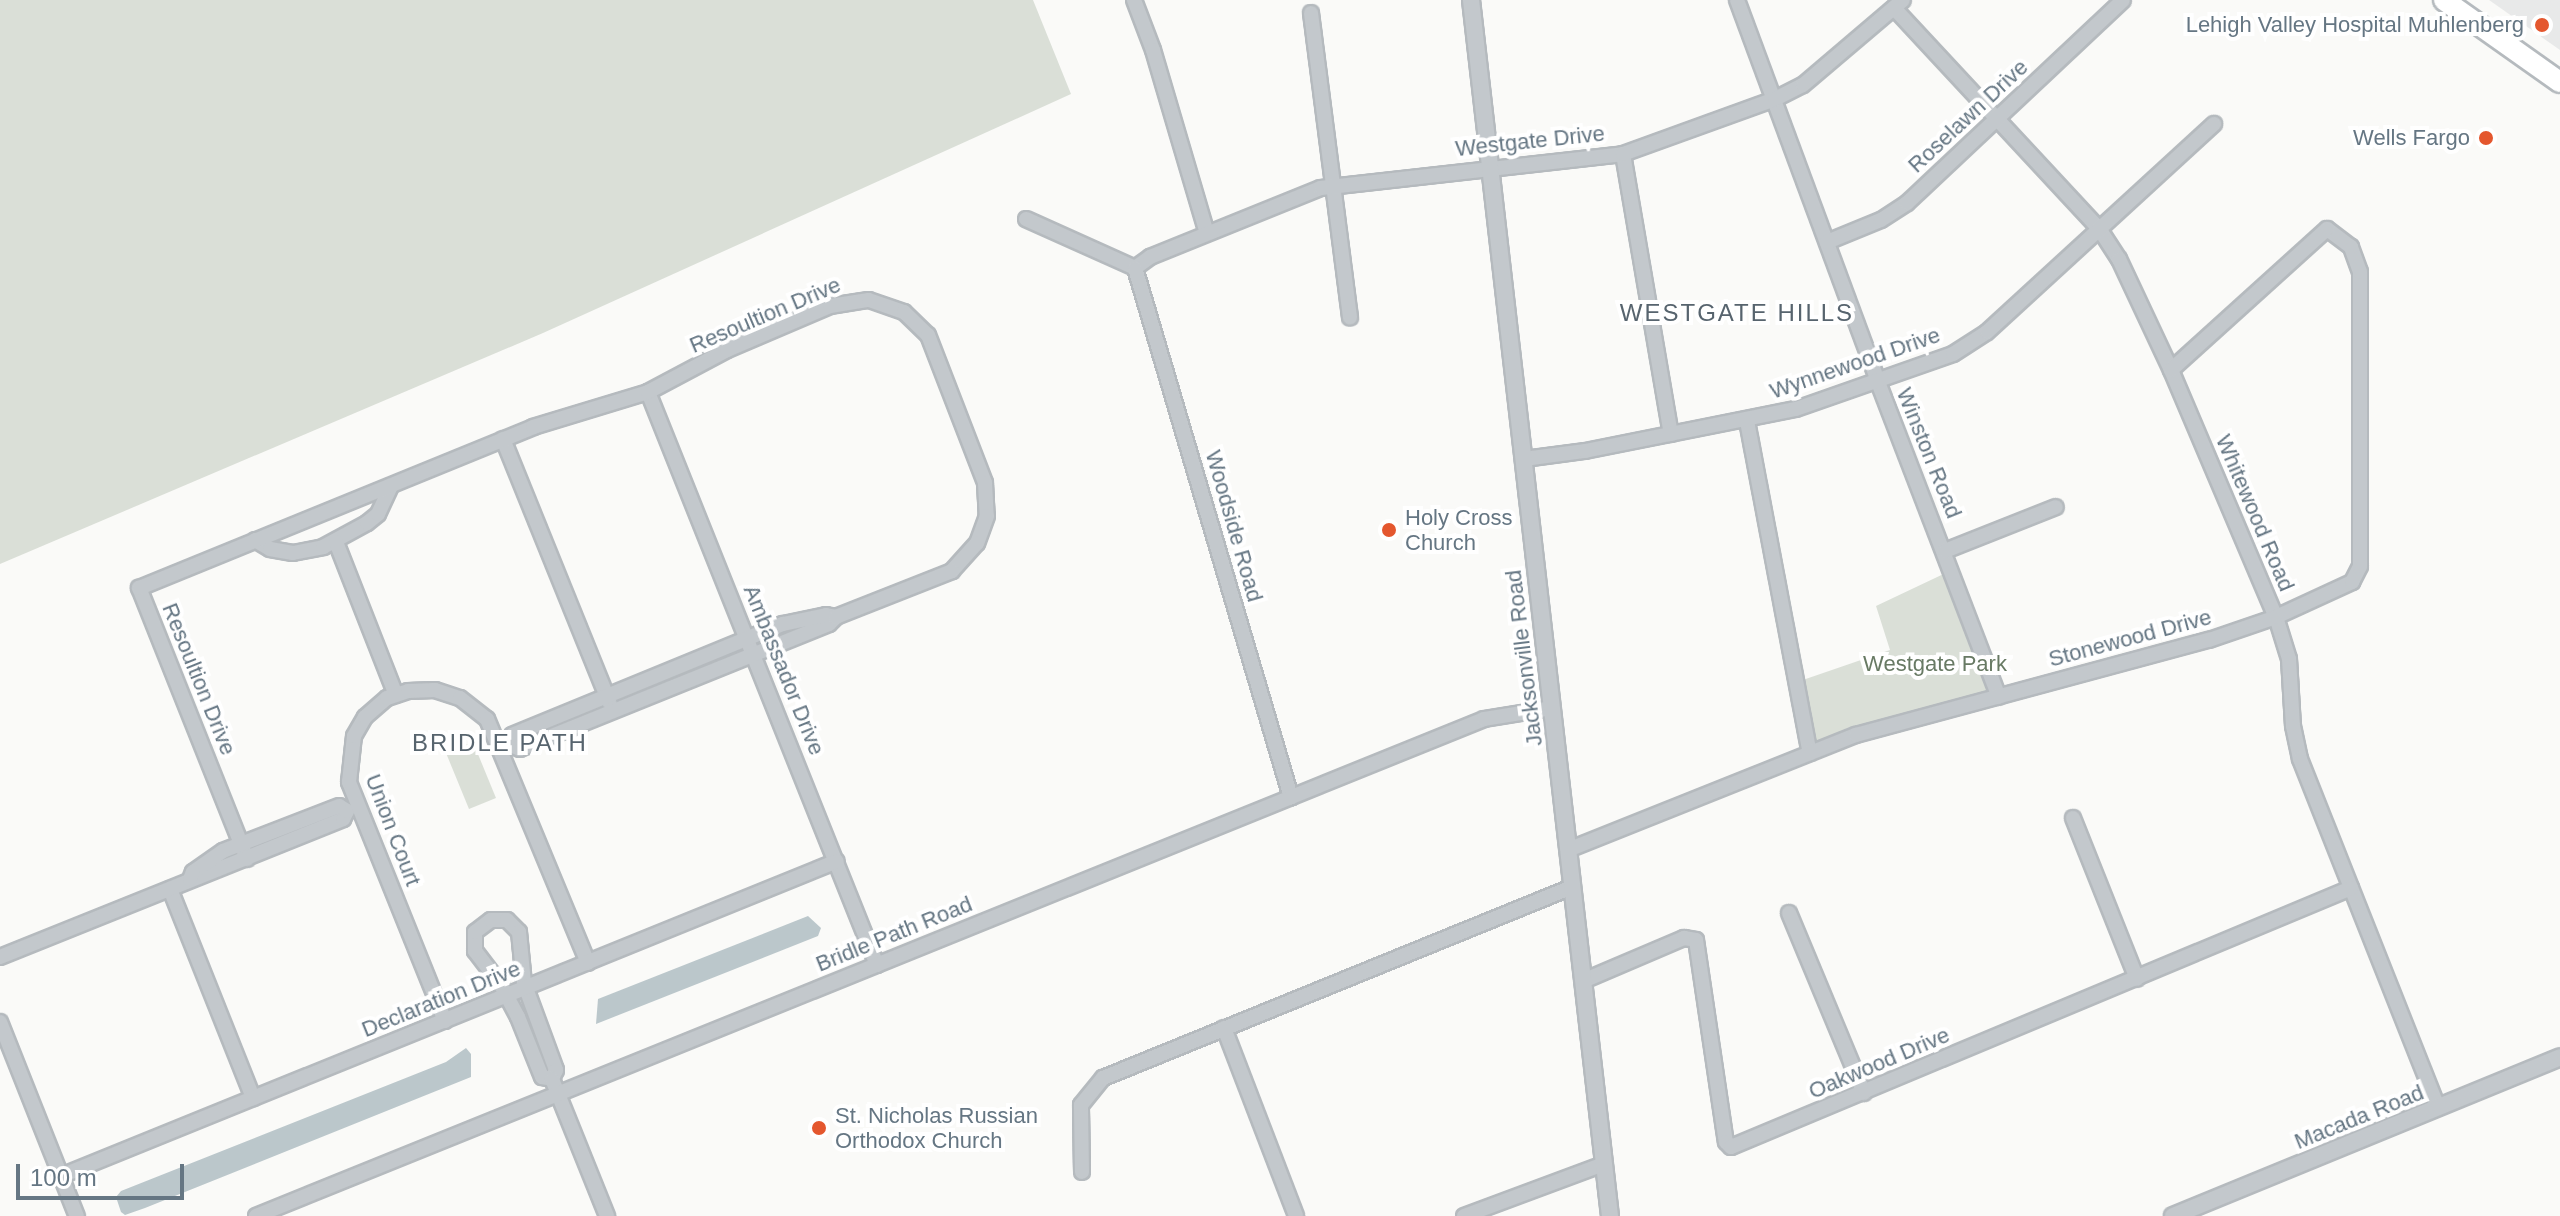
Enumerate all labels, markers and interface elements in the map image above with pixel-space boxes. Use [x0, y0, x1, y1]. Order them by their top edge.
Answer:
place label: Lehigh Valley Hospital Muhlenberg [2186, 12, 2524, 38]
marker: Lehigh Valley Hospital Muhlenberg [2531, 14, 2553, 36]
street label: Roselawn Drive [1903, 54, 2033, 178]
street label: Westgate Drive [1454, 120, 1606, 162]
place label: Wells Fargo [2353, 125, 2470, 151]
marker: Wells Fargo [2477, 129, 2495, 147]
street label: Resoultion Drive [686, 271, 844, 359]
district label: WESTGATE HILLS [1620, 299, 1854, 327]
street label: Wynnewood Drive [1766, 321, 1944, 405]
street label: Winston Road [1891, 384, 1967, 522]
street label: Whitewood Road [2210, 431, 2300, 595]
street label: Woodside Road [1200, 447, 1268, 605]
place label: Holy Cross Church [1405, 504, 1513, 556]
marker: Holy Cross Church [1380, 521, 1398, 539]
street label: Jacksonville Road [1500, 568, 1548, 748]
street label: Ambassador Drive [738, 581, 830, 759]
street label: Resoultion Drive [157, 599, 241, 759]
street label: Stonewood Drive [2046, 604, 2214, 672]
park label: Westgate Park [1863, 651, 2007, 677]
district label: BRIDLE PATH [412, 729, 588, 757]
street label: Union Court [360, 770, 426, 890]
street label: Bridle Path Road [812, 891, 976, 977]
street label: Declaration Drive [358, 955, 524, 1043]
street label: Oakwood Drive [1805, 1021, 1953, 1105]
street label: Macada Road [2291, 1079, 2427, 1155]
place label: St. Nicholas Russian Orthodox Church [835, 1102, 1038, 1154]
marker: St. Nicholas Russian Orthodox Church [810, 1119, 828, 1137]
scale bar [20, 1148, 188, 1198]
text: 100 m [30, 1164, 97, 1191]

